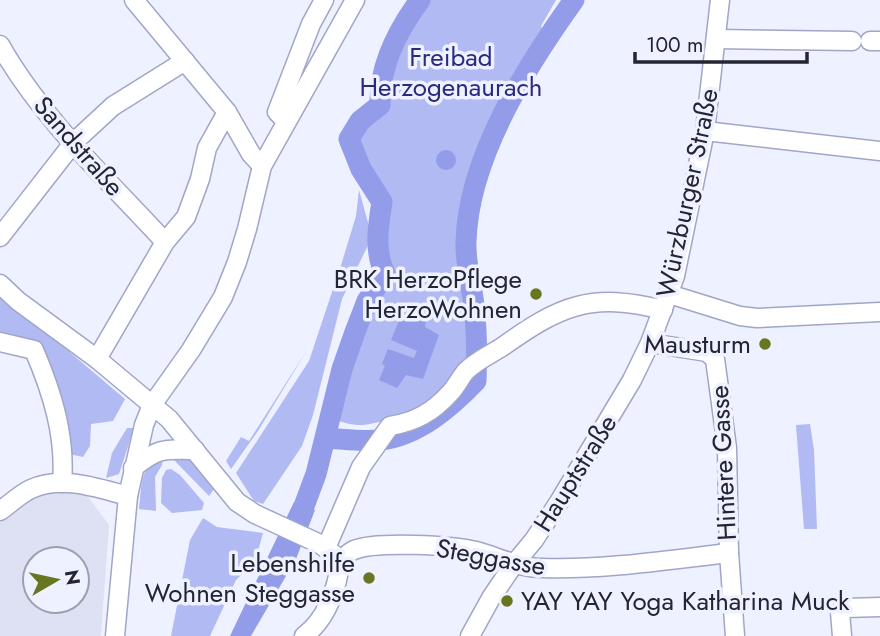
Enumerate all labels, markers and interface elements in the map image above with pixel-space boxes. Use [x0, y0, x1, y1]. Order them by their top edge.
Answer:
scale bar [635, 21, 806, 65]
text: 100 m [646, 30, 703, 60]
park label: Freibad Herzogenaurach [360, 38, 542, 106]
street label: Würzburger Straße [646, 85, 728, 301]
street label: Sandstraße [25, 88, 133, 204]
place label: BRK HerzoPflege HerzoWohnen [334, 260, 522, 328]
marker: BRK HerzoPflege HerzoWohnen [528, 286, 544, 302]
place label: Mausturm [644, 325, 751, 363]
marker: Mausturm [757, 336, 773, 352]
street label: Hintere Gasse [700, 384, 746, 542]
street label: Hauptstraße [524, 407, 626, 539]
street label: Steggasse [433, 529, 549, 585]
place label: Lebenshilfe Wohnen Steggasse [145, 544, 355, 612]
north arrow [21, 545, 91, 615]
text: N [58, 568, 87, 587]
marker: Lebenshilfe Wohnen Steggasse [361, 570, 377, 586]
place label: YAY YAY Yoga Katharina Muck [521, 582, 850, 620]
marker: YAY YAY Yoga Katharina Muck [499, 593, 515, 609]

